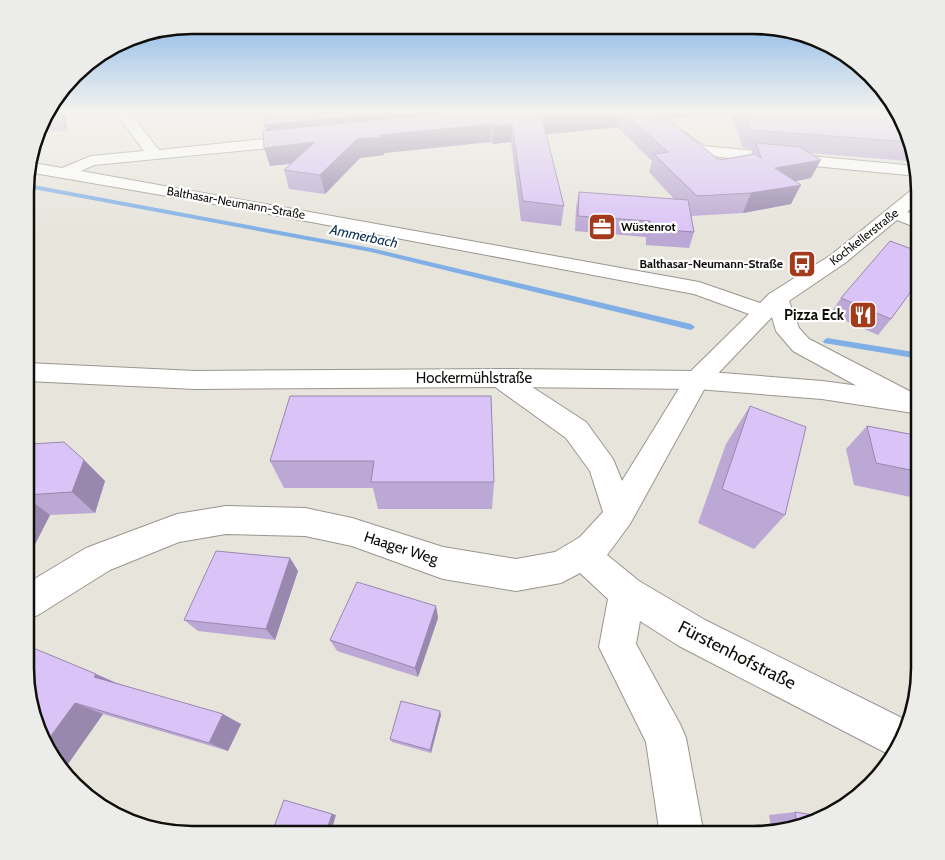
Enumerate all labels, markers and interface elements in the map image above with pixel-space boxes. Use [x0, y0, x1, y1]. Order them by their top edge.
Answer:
street label: Balthasar-Neumann-Straße [166, 183, 306, 222]
street label: Kochkellerstraße [826, 205, 901, 268]
office icon: Wüstenrot [587, 212, 617, 242]
place label: Wüstenrot [621, 219, 676, 234]
water label: Ammerbach [328, 220, 400, 252]
bus stop icon: Balthasar-Neumann-Straße [787, 249, 817, 279]
place label: Balthasar-Neumann-Straße [639, 256, 783, 271]
restaurant icon: Pizza Eck [848, 300, 878, 330]
place label: Pizza Eck [784, 306, 845, 324]
street label: Hockermühlstraße [416, 369, 532, 387]
street label: Haager Weg [362, 528, 441, 569]
street label: Fürstenhofstraße [674, 616, 800, 694]

